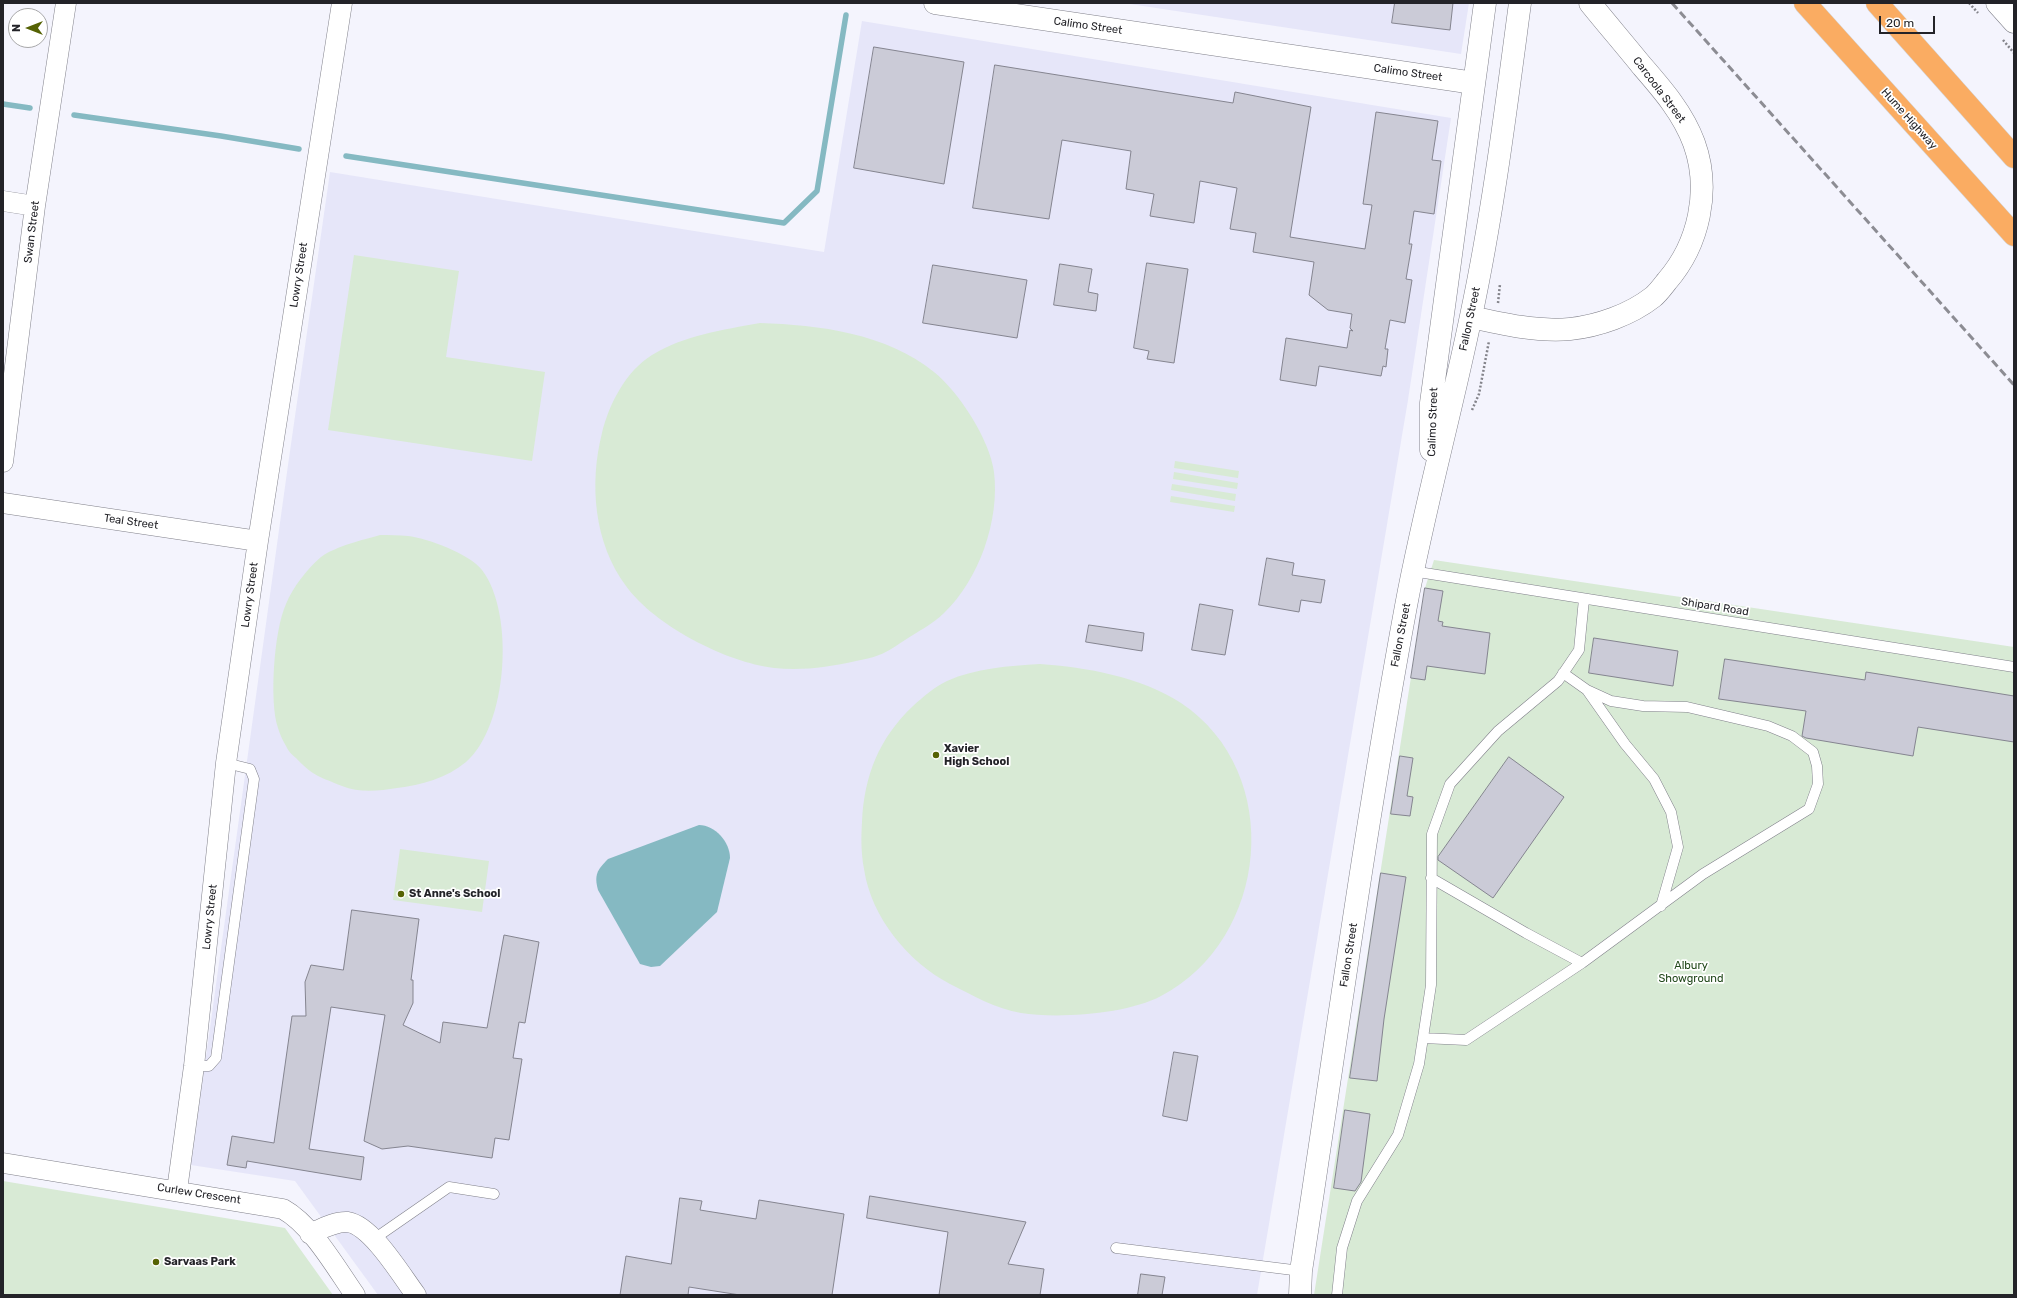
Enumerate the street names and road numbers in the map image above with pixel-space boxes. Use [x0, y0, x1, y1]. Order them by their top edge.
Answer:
street label: Calimo Street [1053, 15, 1123, 37]
street label: Carcoola Street [1630, 54, 1688, 126]
street label: Calimo Street [1373, 62, 1443, 84]
street label: Hume Highway [1878, 86, 1940, 152]
street label: Swan Street [22, 200, 42, 264]
street label: Lowry Street [287, 241, 311, 309]
street label: Fallon Street [1457, 286, 1483, 352]
street label: Calimo Street [1425, 387, 1441, 457]
street label: Teal Street [103, 512, 159, 532]
street label: Lowry Street [239, 561, 261, 629]
street label: Shipard Road [1680, 595, 1750, 619]
street label: Fallon Street [1388, 602, 1414, 668]
street label: Lowry Street [200, 884, 220, 950]
street label: Fallon Street [1337, 922, 1361, 988]
street label: Curlew Crescent [156, 1181, 242, 1207]

